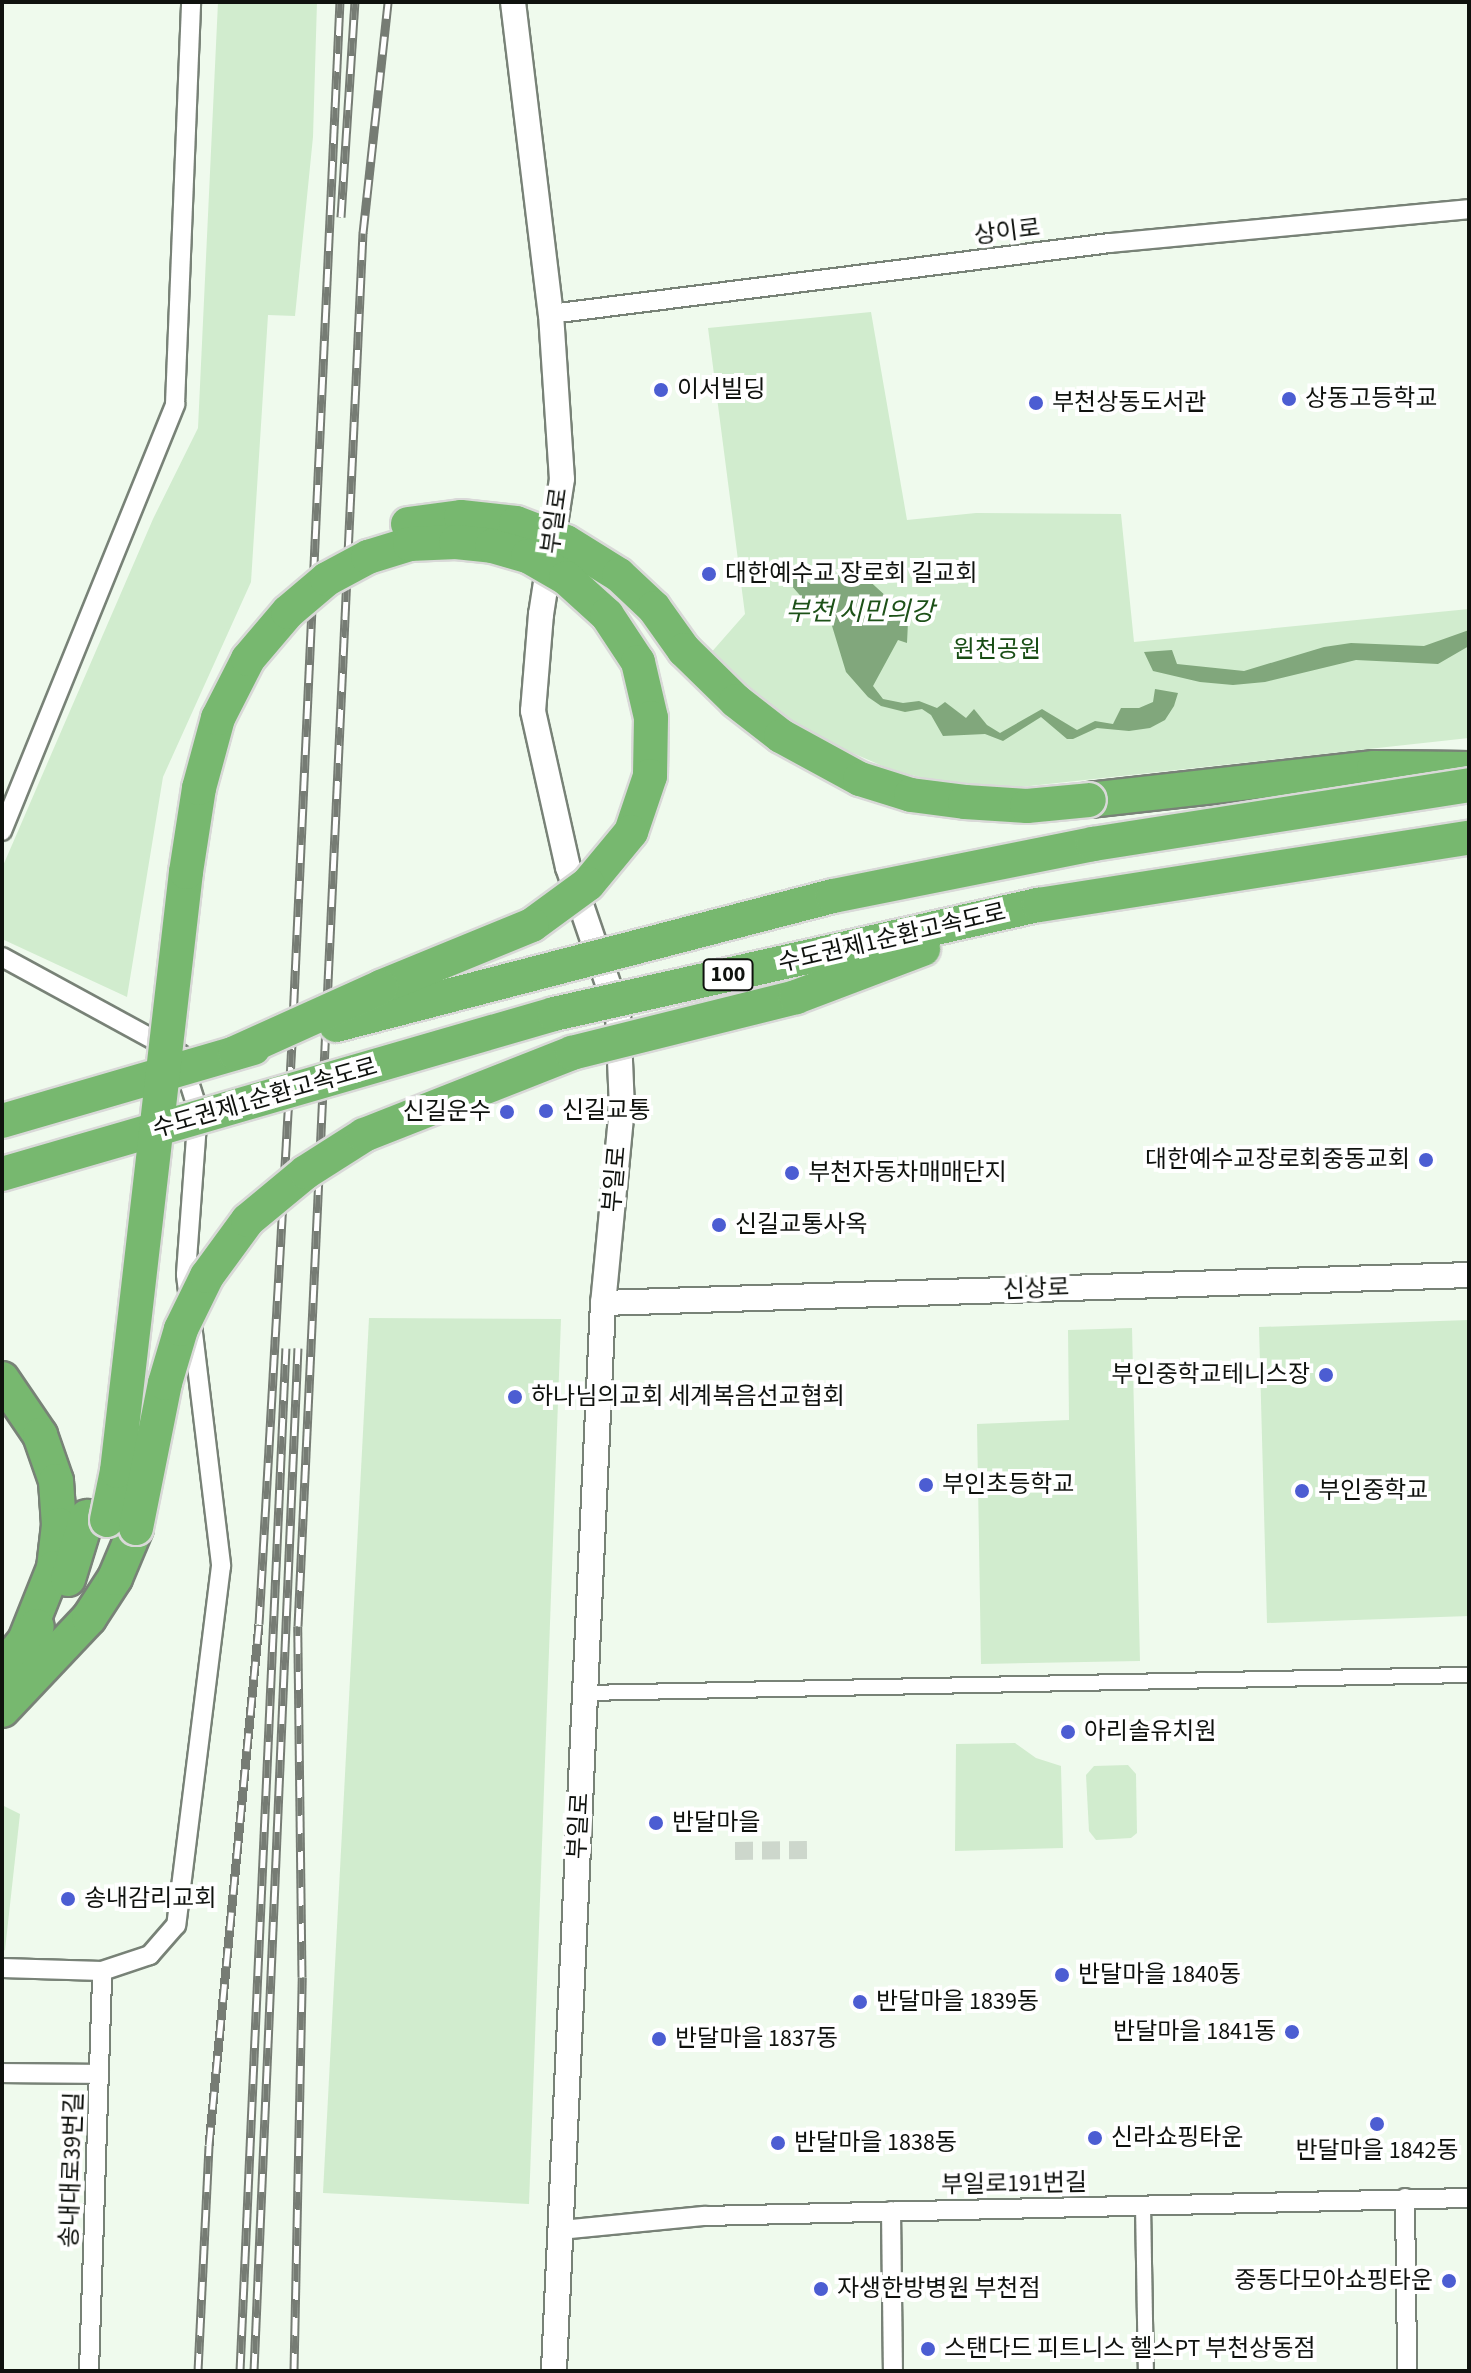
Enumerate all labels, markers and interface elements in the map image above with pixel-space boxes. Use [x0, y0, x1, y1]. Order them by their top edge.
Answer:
street label: 상이로 [972, 214, 1042, 250]
place label: 이서빌딩 [677, 376, 765, 404]
marker: 이서빌딩 [652, 381, 670, 399]
place label: 상동고등학교 [1305, 385, 1437, 413]
place label: 부천상동도서관 [1052, 389, 1207, 417]
marker: 상동고등학교 [1280, 390, 1298, 408]
marker: 부천상동도서관 [1027, 394, 1045, 412]
street label: 부일로 [536, 486, 574, 556]
place label: 대한예수교 장로회 길교회 [725, 560, 977, 588]
marker: 대한예수교 장로회 길교회 [700, 565, 718, 583]
water label: 부천 시민의강 [786, 596, 934, 628]
park label: 원천공원 [953, 636, 1041, 664]
street label: 수도권제1순환고속도로 [775, 898, 1009, 978]
road number: 100 [702, 957, 754, 993]
street label: 수도권제1순환고속도로 [149, 1052, 381, 1144]
place label: 신길교통 [562, 1097, 650, 1125]
place label: 신길운수 [403, 1098, 491, 1126]
marker: 신길교통 [537, 1102, 555, 1120]
marker: 신길운수 [498, 1103, 516, 1121]
street label: 부일로 [598, 1145, 632, 1213]
place label: 대한예수교장로회중동교회 [1145, 1146, 1410, 1174]
marker: 대한예수교장로회중동교회 [1417, 1151, 1435, 1169]
place label: 부천자동차매매단지 [808, 1159, 1007, 1187]
marker: 부천자동차매매단지 [783, 1164, 801, 1182]
place label: 신길교통사옥 [735, 1211, 867, 1239]
marker: 신길교통사옥 [710, 1216, 728, 1234]
street label: 신상로 [1002, 1273, 1070, 1305]
place label: 부인중학교테니스장 [1111, 1361, 1310, 1389]
marker: 부인중학교테니스장 [1317, 1366, 1335, 1384]
place label: 하나님의교회 세계복음선교협회 [531, 1383, 845, 1411]
marker: 하나님의교회 세계복음선교협회 [506, 1388, 524, 1406]
place label: 부인초등학교 [942, 1471, 1074, 1499]
marker: 부인초등학교 [917, 1476, 935, 1494]
place label: 부인중학교 [1318, 1477, 1428, 1505]
marker: 부인중학교 [1293, 1482, 1311, 1500]
place label: 아리솔유치원 [1084, 1718, 1216, 1746]
marker: 아리솔유치원 [1059, 1723, 1077, 1741]
street label: 부일로 [563, 1792, 595, 1860]
place label: 반달마을 [672, 1809, 760, 1837]
marker: 반달마을 [647, 1814, 665, 1832]
place label: 송내감리교회 [84, 1885, 216, 1913]
marker: 송내감리교회 [59, 1890, 77, 1908]
place label: 반달마을 1840동 [1078, 1961, 1241, 1989]
marker: 반달마을 1840동 [1053, 1966, 1071, 1984]
place label: 반달마을 1839동 [876, 1988, 1039, 2016]
marker: 반달마을 1839동 [851, 1993, 869, 2011]
place label: 반달마을 1841동 [1113, 2018, 1276, 2046]
marker: 반달마을 1841동 [1283, 2023, 1301, 2041]
place label: 반달마을 1837동 [675, 2025, 838, 2053]
marker: 반달마을 1837동 [650, 2030, 668, 2048]
street label: 송내대로39번길 [55, 2091, 89, 2249]
marker: 반달마을 1842동 [1368, 2115, 1386, 2133]
place label: 신라쇼핑타운 [1111, 2124, 1243, 2152]
place label: 반달마을 1838동 [794, 2129, 957, 2157]
marker: 신라쇼핑타운 [1086, 2129, 1104, 2147]
marker: 반달마을 1838동 [769, 2134, 787, 2152]
place label: 반달마을 1842동 [1296, 2137, 1458, 2165]
street label: 부일로191번길 [941, 2168, 1087, 2200]
place label: 중동다모아쇼핑타운 [1234, 2267, 1433, 2295]
marker: 중동다모아쇼핑타운 [1440, 2272, 1458, 2290]
place label: 자생한방병원 부천점 [837, 2275, 1041, 2303]
marker: 자생한방병원 부천점 [812, 2280, 830, 2298]
place label: 스탠다드 피트니스 헬스PT 부천상동점 [944, 2335, 1315, 2363]
marker: 스탠다드 피트니스 헬스PT 부천상동점 [919, 2340, 937, 2358]

